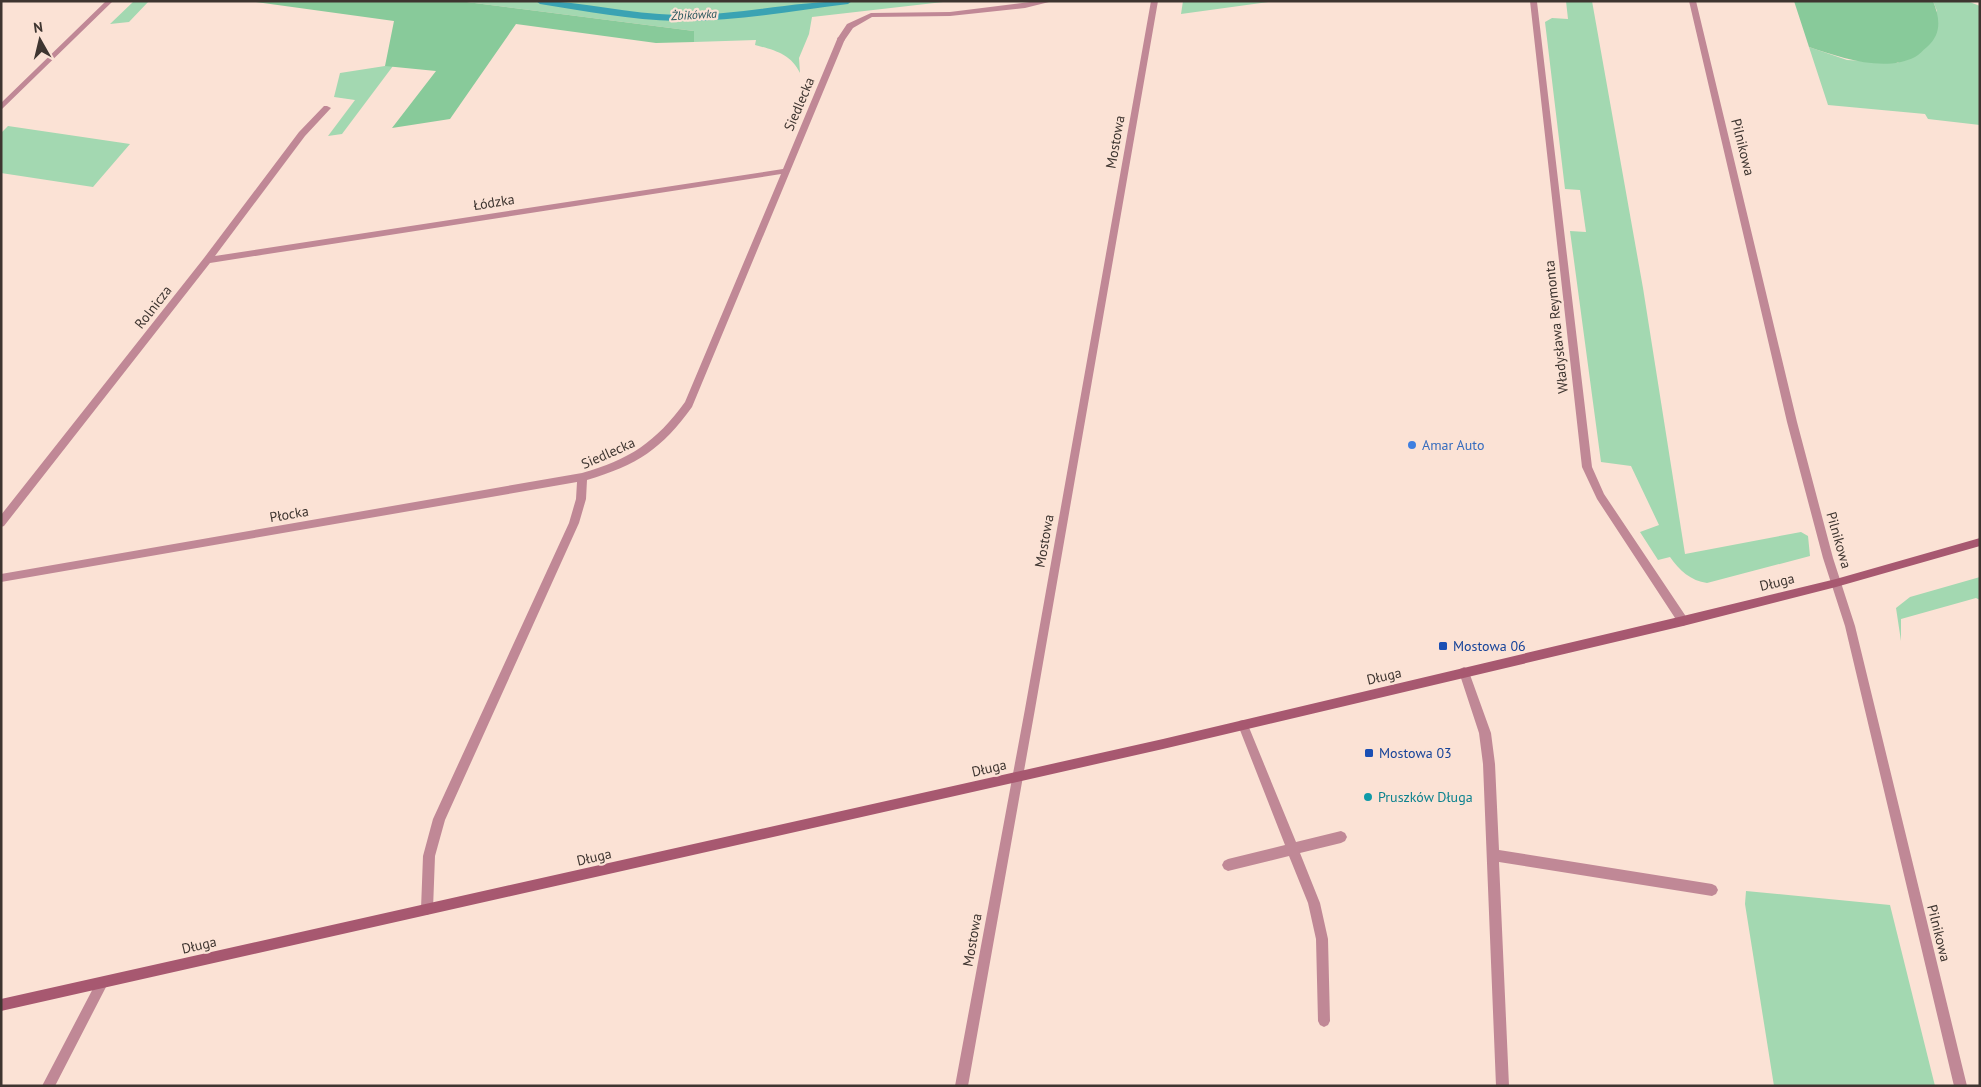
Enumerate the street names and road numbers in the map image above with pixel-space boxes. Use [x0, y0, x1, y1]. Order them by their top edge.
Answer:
street label: Siedlecka [780, 74, 818, 134]
street label: Mostowa [1101, 114, 1129, 170]
street label: Pilnikowa [1727, 117, 1759, 177]
street label: Łódzka [472, 190, 516, 214]
street label: Władysława Reymonta [1540, 259, 1572, 394]
street label: Rolnicza [131, 282, 176, 332]
street label: Siedlecka [578, 433, 638, 473]
street label: Płocka [268, 502, 310, 526]
street label: Pilnikowa [1822, 510, 1856, 571]
street label: Mostowa [1030, 513, 1058, 569]
street label: Długa [1758, 569, 1796, 595]
street label: Długa [1365, 663, 1403, 689]
street label: Długa [970, 755, 1008, 781]
street label: Długa [575, 844, 613, 870]
street label: Pilnikowa [1923, 903, 1955, 963]
street label: Mostowa [958, 912, 986, 968]
street label: Długa [180, 932, 218, 958]

